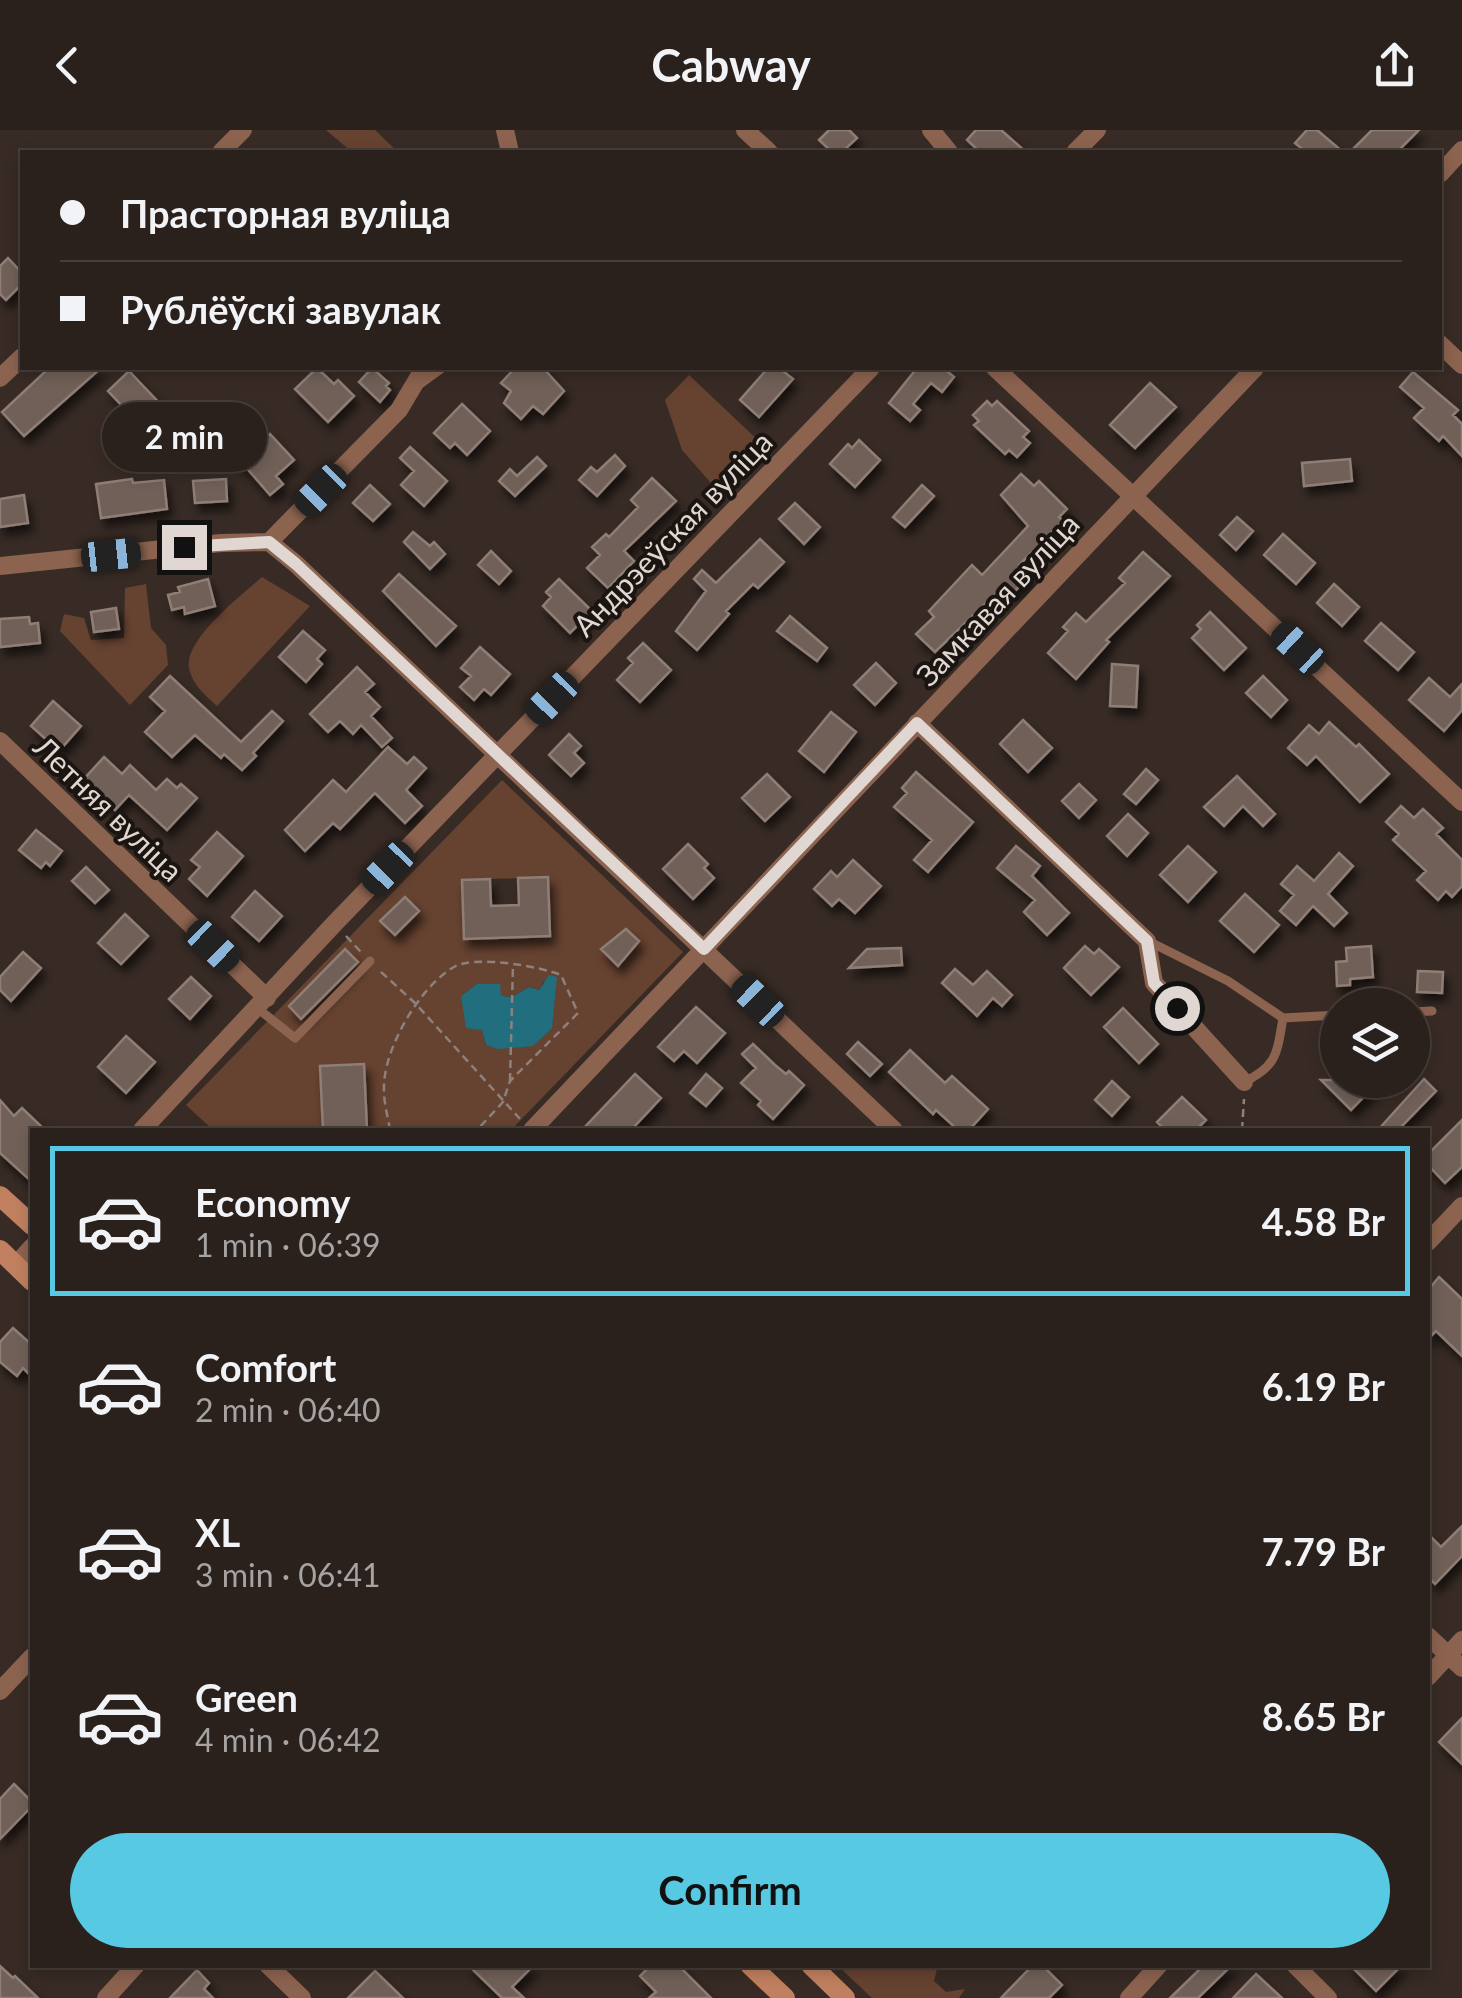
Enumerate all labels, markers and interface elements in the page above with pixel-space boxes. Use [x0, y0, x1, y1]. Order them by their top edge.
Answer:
icon: back [40, 38, 95, 93]
text: Cabway [651, 38, 811, 92]
icon: share [1367, 38, 1422, 93]
text: Прасторная вуліца [120, 190, 451, 236]
text: Рублёўскі завулак [120, 286, 441, 332]
callout: 2 min [101, 402, 266, 472]
text: 2 min [145, 417, 224, 456]
street label: Андрэеўская вуліца [565, 423, 779, 643]
car [289, 458, 353, 522]
street label: Замкавая вуліца [908, 505, 1086, 693]
route end [162, 525, 207, 570]
car [80, 537, 142, 573]
car [1266, 617, 1330, 679]
car [520, 666, 584, 730]
street label: Летняя вуліца [27, 727, 191, 888]
car [356, 836, 420, 900]
car [181, 914, 245, 978]
car [726, 969, 790, 1033]
route start [1155, 986, 1200, 1031]
map controls [1320, 988, 1430, 1098]
button: layers [1320, 988, 1430, 1098]
icon: car [75, 1176, 165, 1266]
text: Economy [195, 1179, 350, 1225]
text: 4.58 Br [1262, 1198, 1385, 1244]
text: 1 min · 06:39 [195, 1225, 381, 1264]
icon: car [75, 1341, 165, 1431]
text: Comfort [195, 1344, 336, 1390]
text: 6.19 Br [1262, 1363, 1385, 1409]
text: 2 min · 06:40 [195, 1390, 381, 1429]
icon: car [75, 1506, 165, 1596]
text: XL [195, 1509, 240, 1555]
text: 7.79 Br [1262, 1528, 1385, 1574]
text: 3 min · 06:41 [195, 1555, 381, 1594]
icon: car [75, 1671, 165, 1761]
text: Green [195, 1674, 298, 1720]
text: 8.65 Br [1262, 1693, 1385, 1739]
text: 4 min · 06:42 [195, 1720, 381, 1759]
button: Confirm [70, 1833, 1390, 1948]

